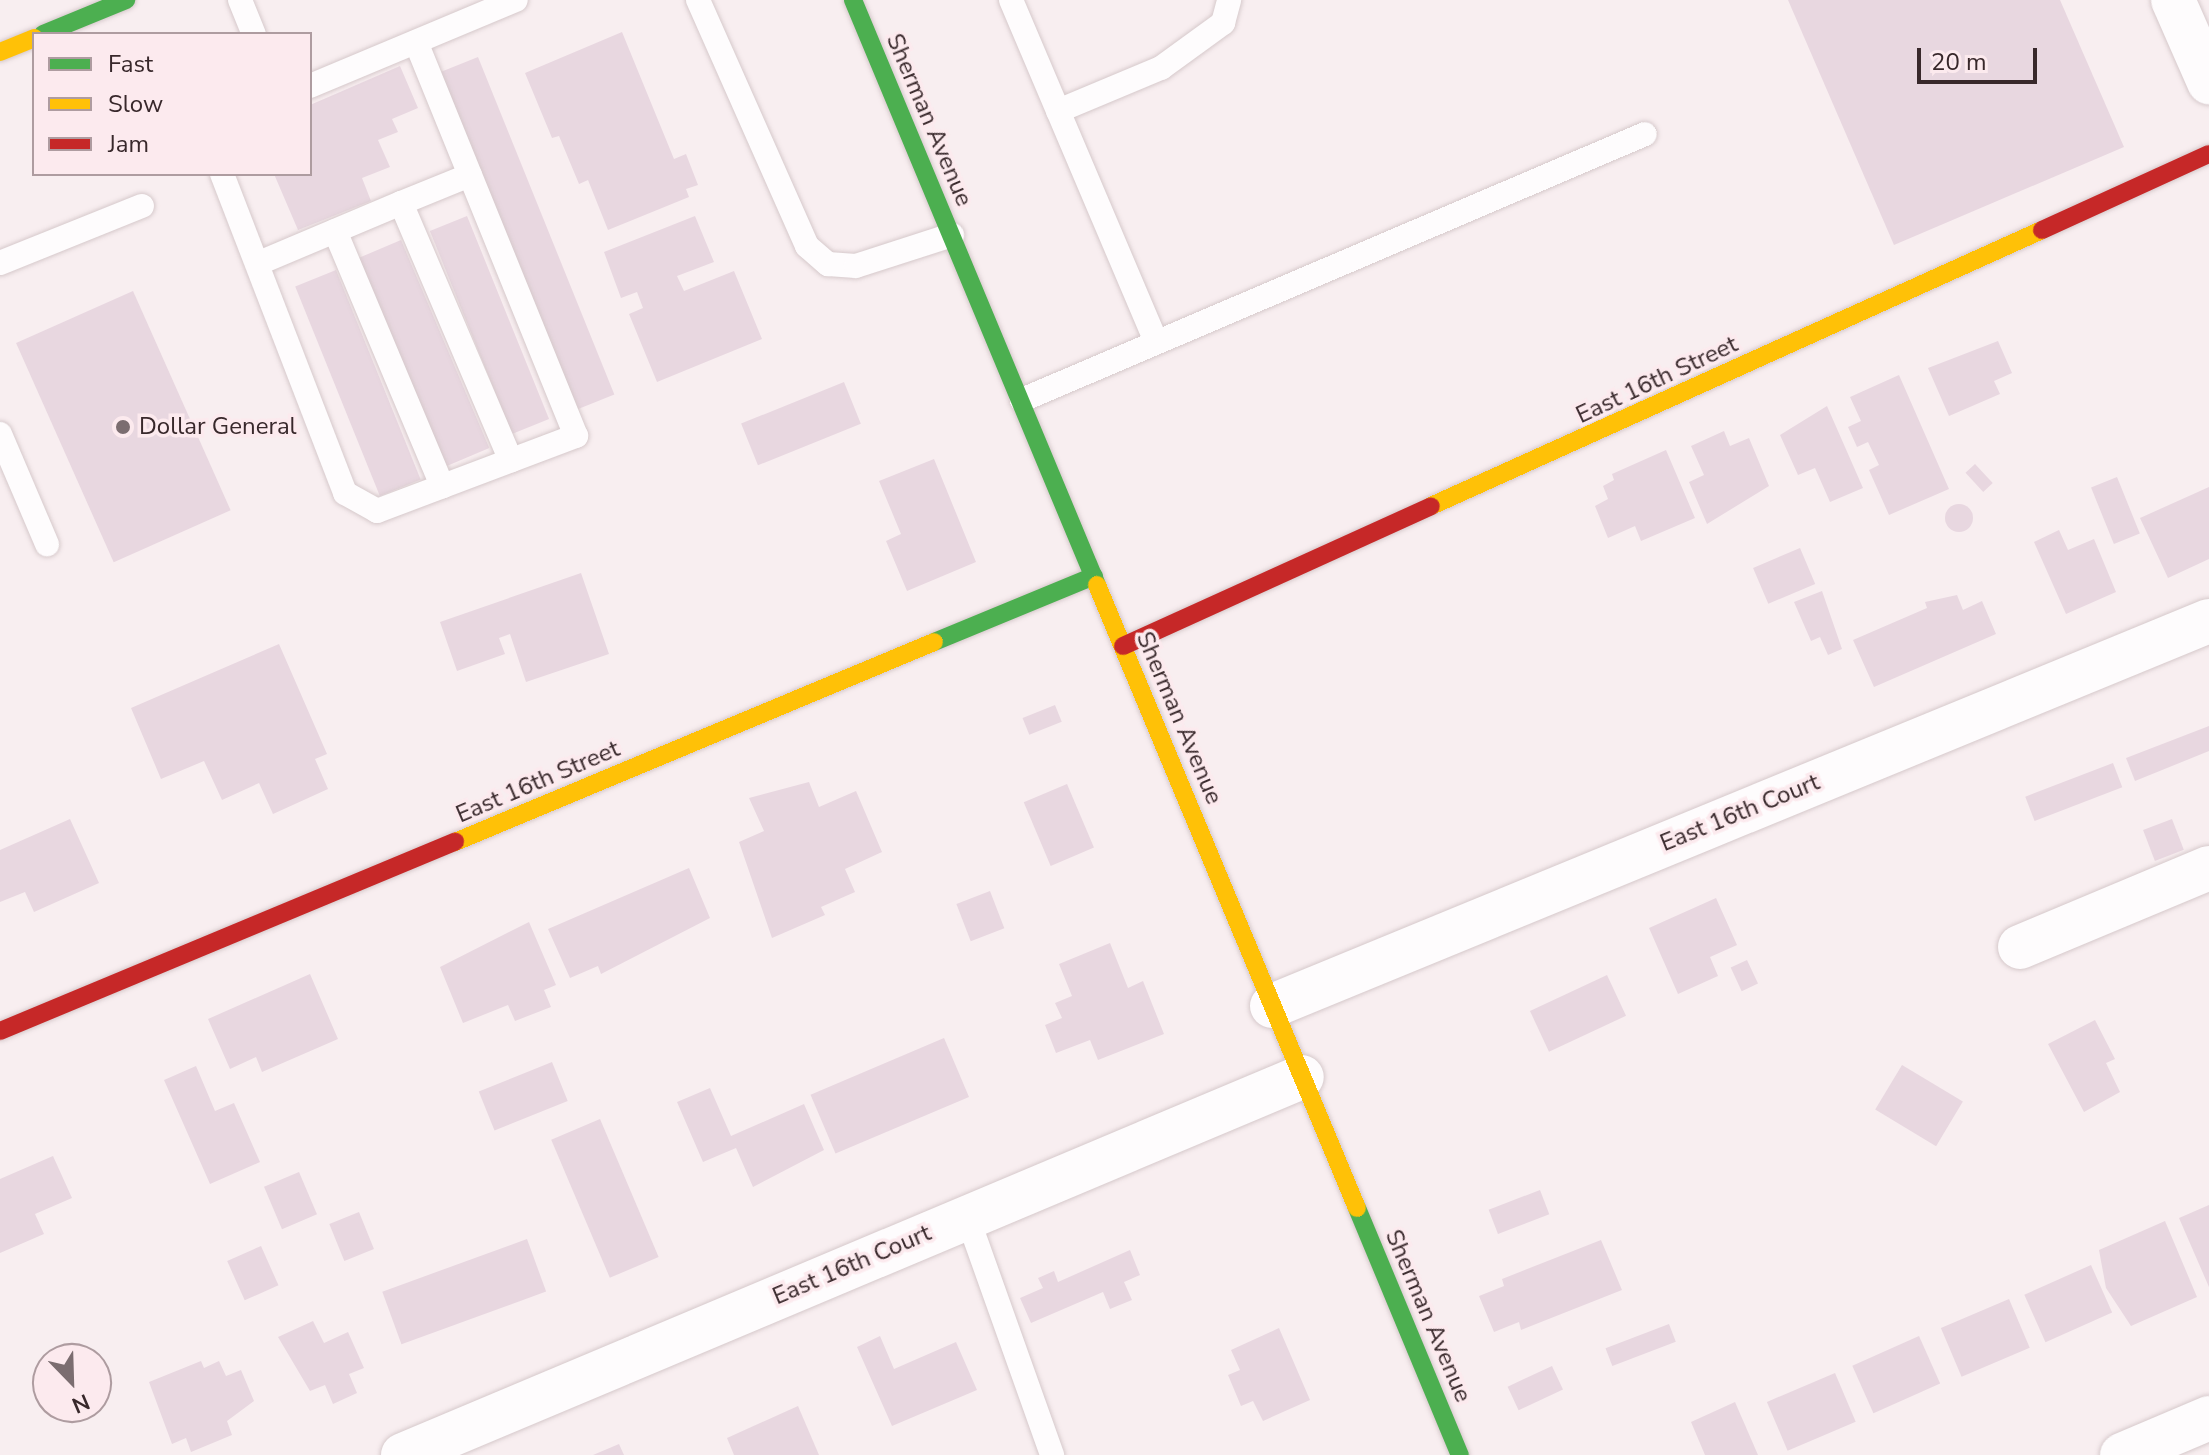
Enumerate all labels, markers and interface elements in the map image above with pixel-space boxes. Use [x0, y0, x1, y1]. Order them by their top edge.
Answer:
street label: Sherman Avenue [880, 29, 978, 211]
legend [32, 32, 312, 176]
scale bar [1921, 32, 2041, 82]
text: 20 m [1931, 46, 1987, 78]
text: Fast [108, 48, 153, 80]
text: Slow [108, 88, 163, 120]
text: Jam [108, 128, 149, 160]
street label: East 16th Street [1572, 330, 1742, 430]
place label: Dollar General [139, 413, 297, 441]
marker: Dollar General [114, 418, 132, 436]
street label: Sherman Avenue [1130, 627, 1228, 809]
street label: East 16th Street [452, 735, 624, 829]
street label: East 16th Court [1656, 768, 1824, 858]
street label: East 16th Court [768, 1219, 936, 1311]
street label: Sherman Avenue [1379, 1225, 1477, 1407]
north arrow [32, 1343, 112, 1423]
text: N [67, 1386, 94, 1420]

